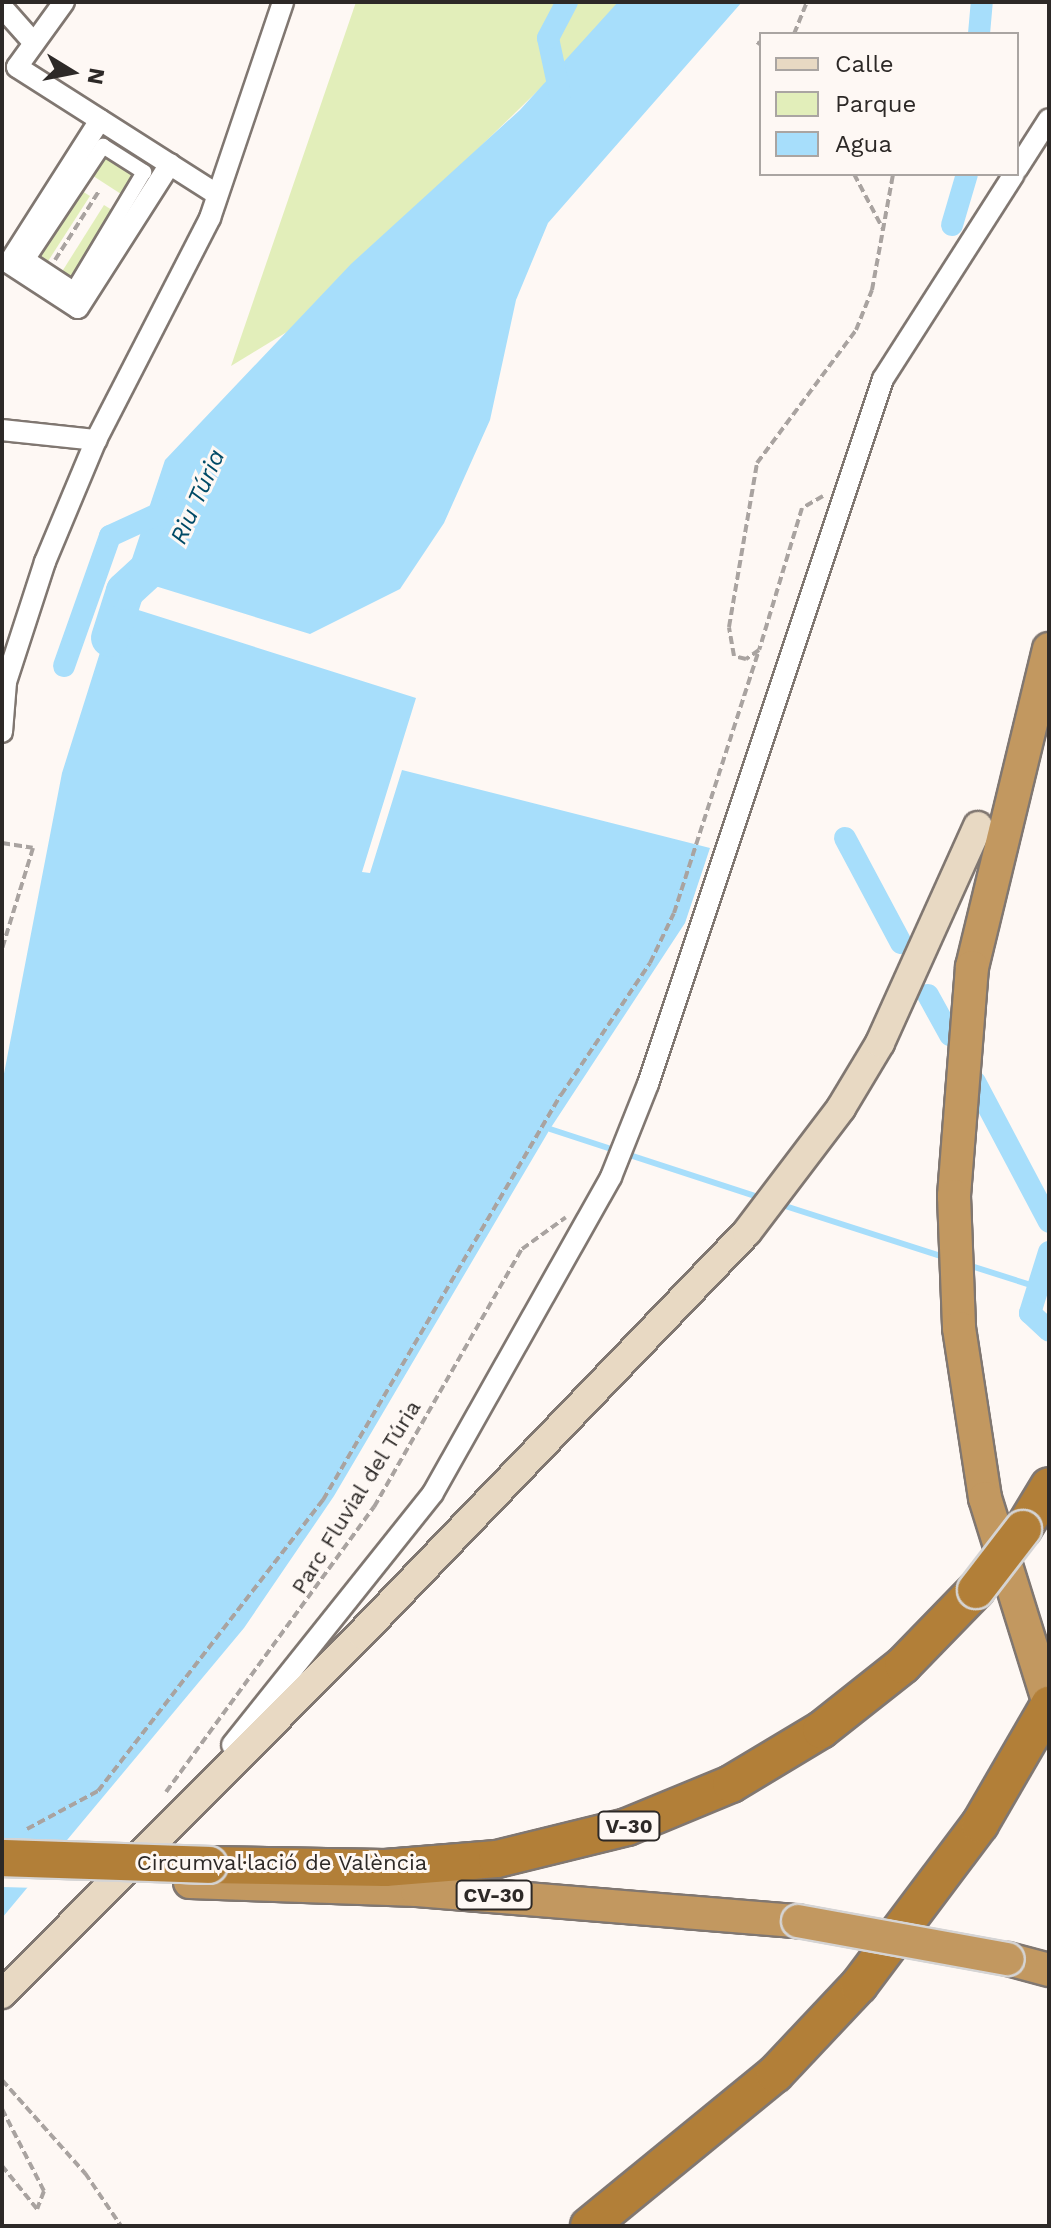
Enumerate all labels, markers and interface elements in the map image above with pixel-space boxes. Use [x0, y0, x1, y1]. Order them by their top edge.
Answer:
north arrow [32, 32, 112, 112]
legend [759, 32, 1019, 176]
text: Calle [835, 50, 894, 78]
text: N [82, 66, 110, 86]
text: Parque [835, 90, 916, 118]
text: Agua [835, 130, 892, 158]
water label: Riu Túria [164, 445, 232, 549]
street label: Parc Fluvial del Túria [285, 1394, 427, 1600]
road number: V-30 [597, 1810, 661, 1842]
street label: Circumval·lació de València [136, 1850, 428, 1876]
road number: CV-30 [454, 1879, 534, 1911]

